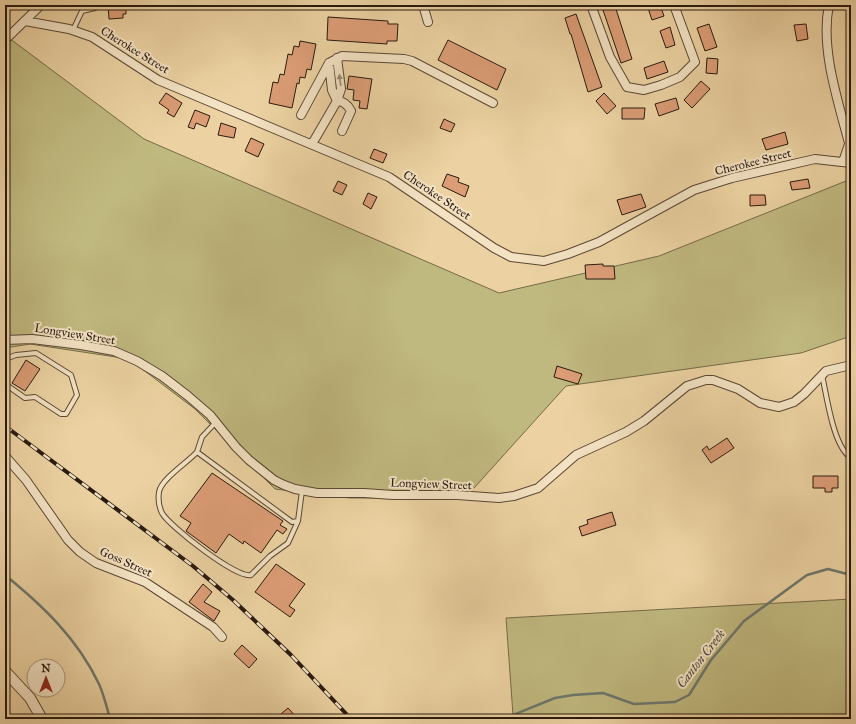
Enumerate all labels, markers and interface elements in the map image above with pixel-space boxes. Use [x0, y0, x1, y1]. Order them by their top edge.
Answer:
street label: Cherokee Street [98, 23, 172, 77]
one-way arrow [337, 74, 343, 86]
street label: Cherokee Street [713, 146, 793, 178]
street label: Cherokee Street [401, 167, 474, 223]
street label: Longview Street [33, 321, 117, 348]
street label: Longview Street [390, 476, 473, 493]
street label: Goss Street [98, 544, 155, 580]
water label: Canton Creek [673, 626, 729, 691]
north arrow [26, 658, 66, 698]
text: N [41, 662, 51, 675]

